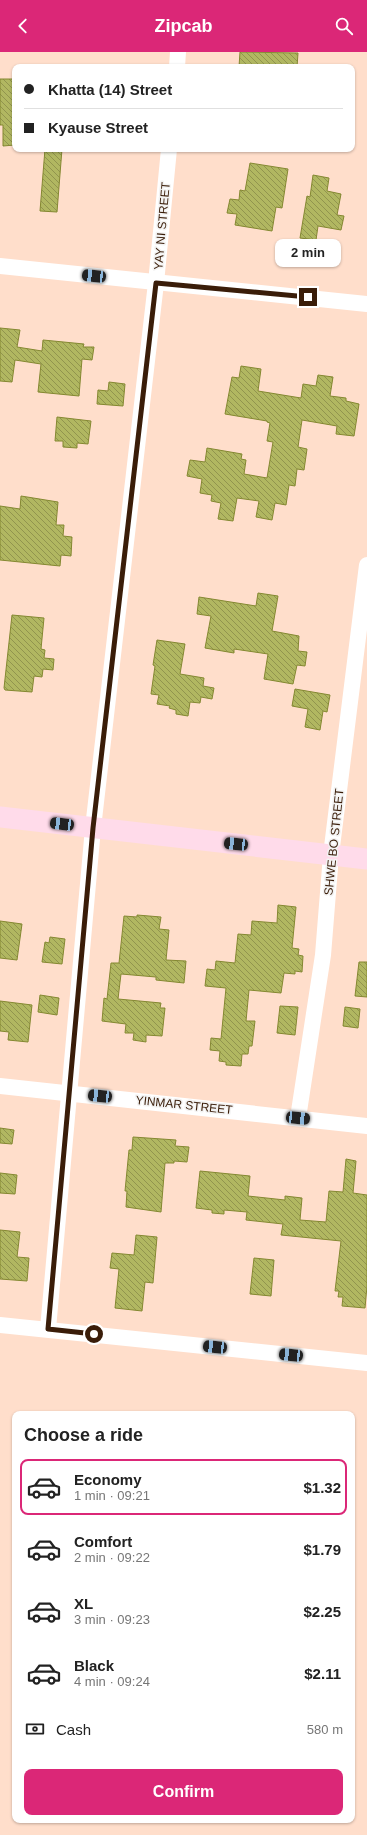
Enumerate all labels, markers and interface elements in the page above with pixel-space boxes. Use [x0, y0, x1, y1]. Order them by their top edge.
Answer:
icon: back [12, 15, 34, 37]
icon: search [333, 15, 355, 37]
text: Zipcab [154, 16, 213, 36]
text: Khatta (14) Street [48, 81, 172, 98]
text: Kyause Street [48, 119, 148, 136]
street label: YAY NI STREET [151, 181, 173, 270]
callout: 2 min [275, 239, 341, 267]
text: 2 min [291, 245, 325, 260]
car [81, 269, 107, 283]
route end [299, 288, 317, 306]
street label: SHWE BO STREET [321, 787, 347, 896]
car [49, 817, 75, 831]
car [223, 837, 249, 851]
car [87, 1089, 113, 1103]
street label: YINMAR STREET [135, 1093, 234, 1117]
car [285, 1111, 311, 1125]
route start [85, 1325, 103, 1343]
car [202, 1340, 228, 1354]
car [278, 1348, 304, 1362]
text: Choose a ride [24, 1425, 143, 1445]
icon: car [26, 1469, 62, 1505]
text: Economy [74, 1471, 142, 1488]
text: $1.32 [303, 1479, 341, 1496]
text: 1 min · 09:21 [74, 1488, 150, 1503]
icon: car [26, 1531, 62, 1567]
text: Comfort [74, 1533, 132, 1550]
text: $1.79 [303, 1541, 341, 1558]
text: 2 min · 09:22 [74, 1550, 150, 1565]
icon: car [26, 1593, 62, 1629]
text: XL [74, 1595, 93, 1612]
text: $2.25 [303, 1603, 341, 1620]
text: 3 min · 09:23 [74, 1612, 150, 1627]
icon: car [26, 1655, 62, 1691]
text: Black [74, 1657, 114, 1674]
text: $2.11 [304, 1665, 341, 1682]
text: 4 min · 09:24 [74, 1674, 150, 1689]
icon: cash [24, 1718, 46, 1740]
text: Cash [56, 1721, 91, 1738]
text: 580 m [307, 1722, 343, 1737]
button: Confirm [24, 1769, 343, 1815]

